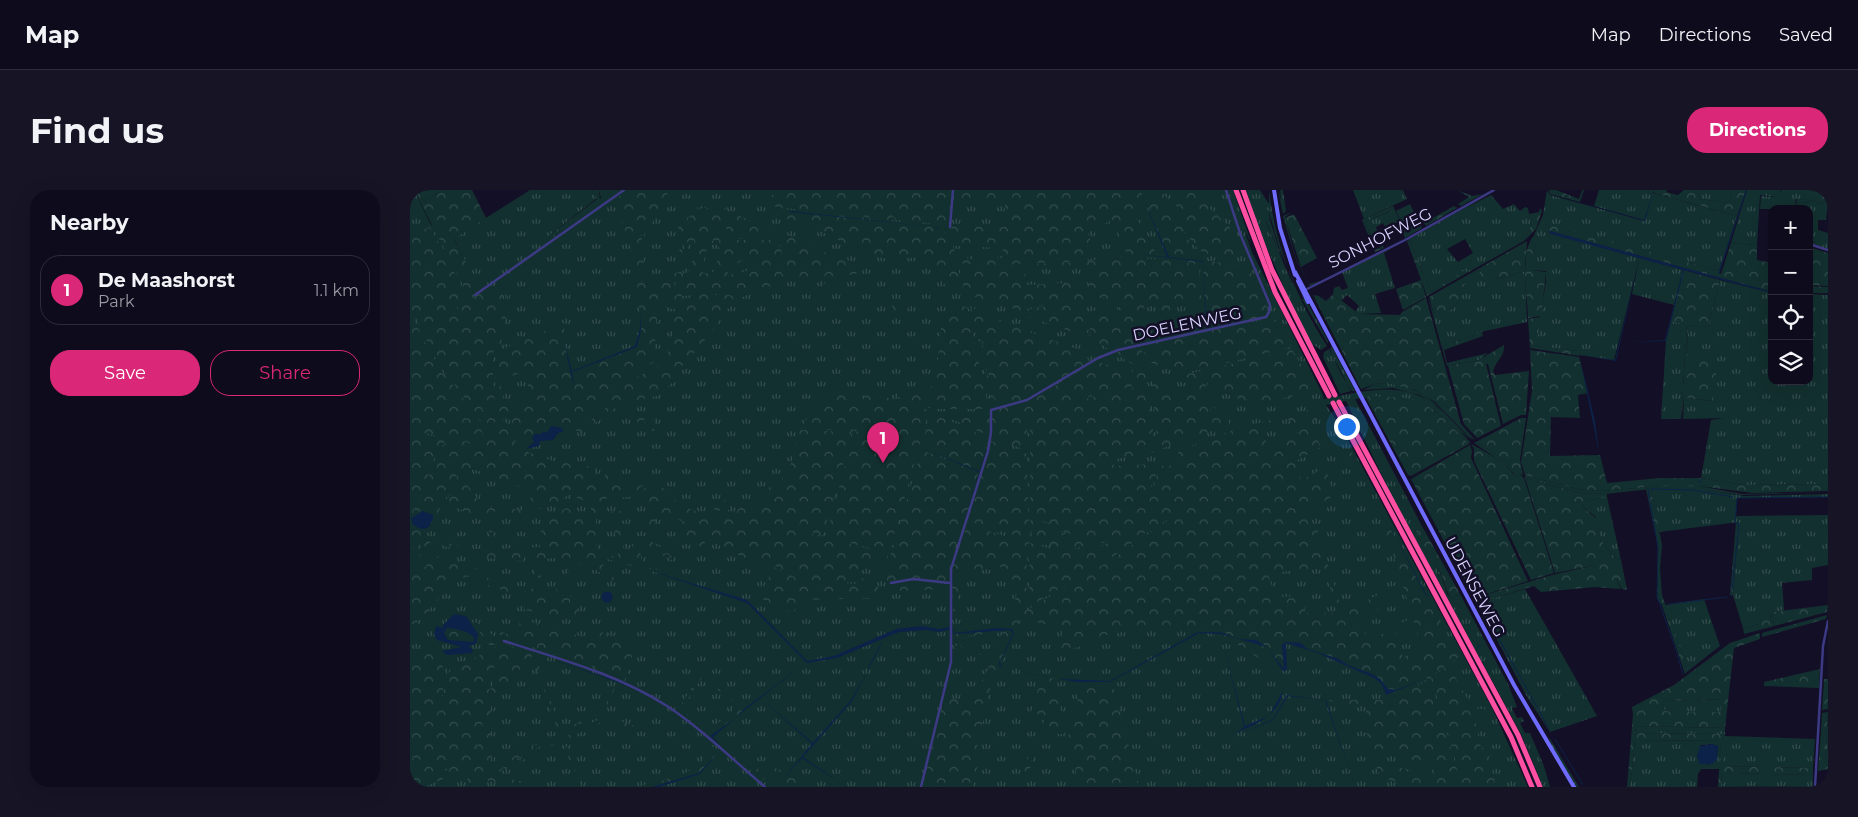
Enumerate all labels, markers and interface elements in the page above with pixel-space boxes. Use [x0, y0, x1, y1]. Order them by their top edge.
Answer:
text: Map [25, 20, 79, 49]
text: Map [1591, 24, 1631, 46]
text: Directions [1659, 24, 1751, 46]
text: Saved [1779, 24, 1833, 46]
button: Directions [1687, 107, 1828, 153]
text: Find us [30, 109, 164, 152]
street label: SONHOFWEG [1325, 204, 1435, 272]
map controls [1768, 205, 1813, 385]
button: + [1768, 205, 1813, 250]
text: Nearby [50, 210, 129, 235]
button: − [1768, 250, 1813, 295]
text: De Maashorst [98, 269, 235, 292]
text: 1 [64, 281, 70, 300]
text: 1.1 km [314, 281, 359, 300]
text: Park [98, 292, 135, 311]
button: locate [1768, 295, 1813, 340]
street label: DOELENWEG [1131, 303, 1243, 345]
button: layers [1768, 340, 1813, 385]
button: Save [50, 350, 200, 396]
button: Share [210, 350, 360, 396]
your location [1334, 414, 1360, 440]
pin: 1 [867, 422, 899, 463]
street label: UDENSEWEG [1441, 534, 1509, 640]

